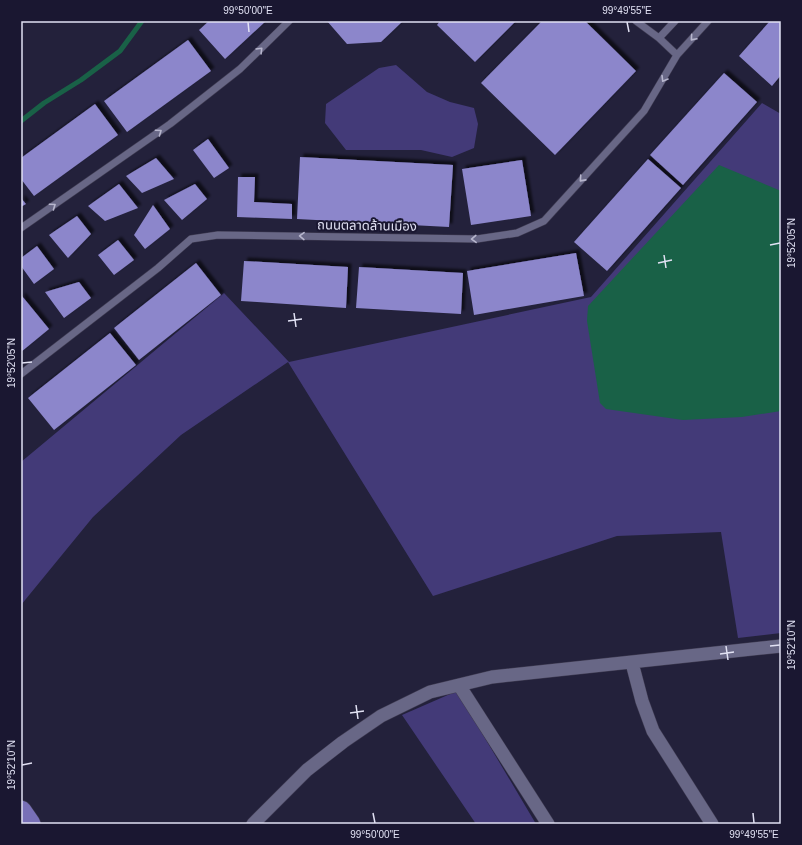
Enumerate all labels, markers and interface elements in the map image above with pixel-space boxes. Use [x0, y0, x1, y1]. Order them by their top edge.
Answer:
text: 99°50'00"E [223, 5, 273, 16]
text: 99°49'55"E [602, 5, 652, 16]
one-way arrow [690, 33, 697, 41]
one-way arrow [255, 47, 263, 55]
one-way arrow [661, 75, 668, 82]
one-way arrow [155, 130, 162, 137]
one-way arrow [579, 174, 587, 182]
one-way arrow [48, 204, 55, 211]
street label: ถนนตลาดล้านเมือง [317, 217, 417, 234]
text: 19°52'05"N [786, 218, 797, 268]
one-way arrow [299, 232, 305, 240]
one-way arrow [470, 234, 477, 243]
text: 19°52'05"N [6, 338, 17, 388]
text: 19°52'10"N [786, 620, 797, 670]
text: 19°52'10"N [6, 740, 17, 790]
text: 99°50'00"E [350, 829, 400, 840]
text: 99°49'55"E [729, 829, 779, 840]

